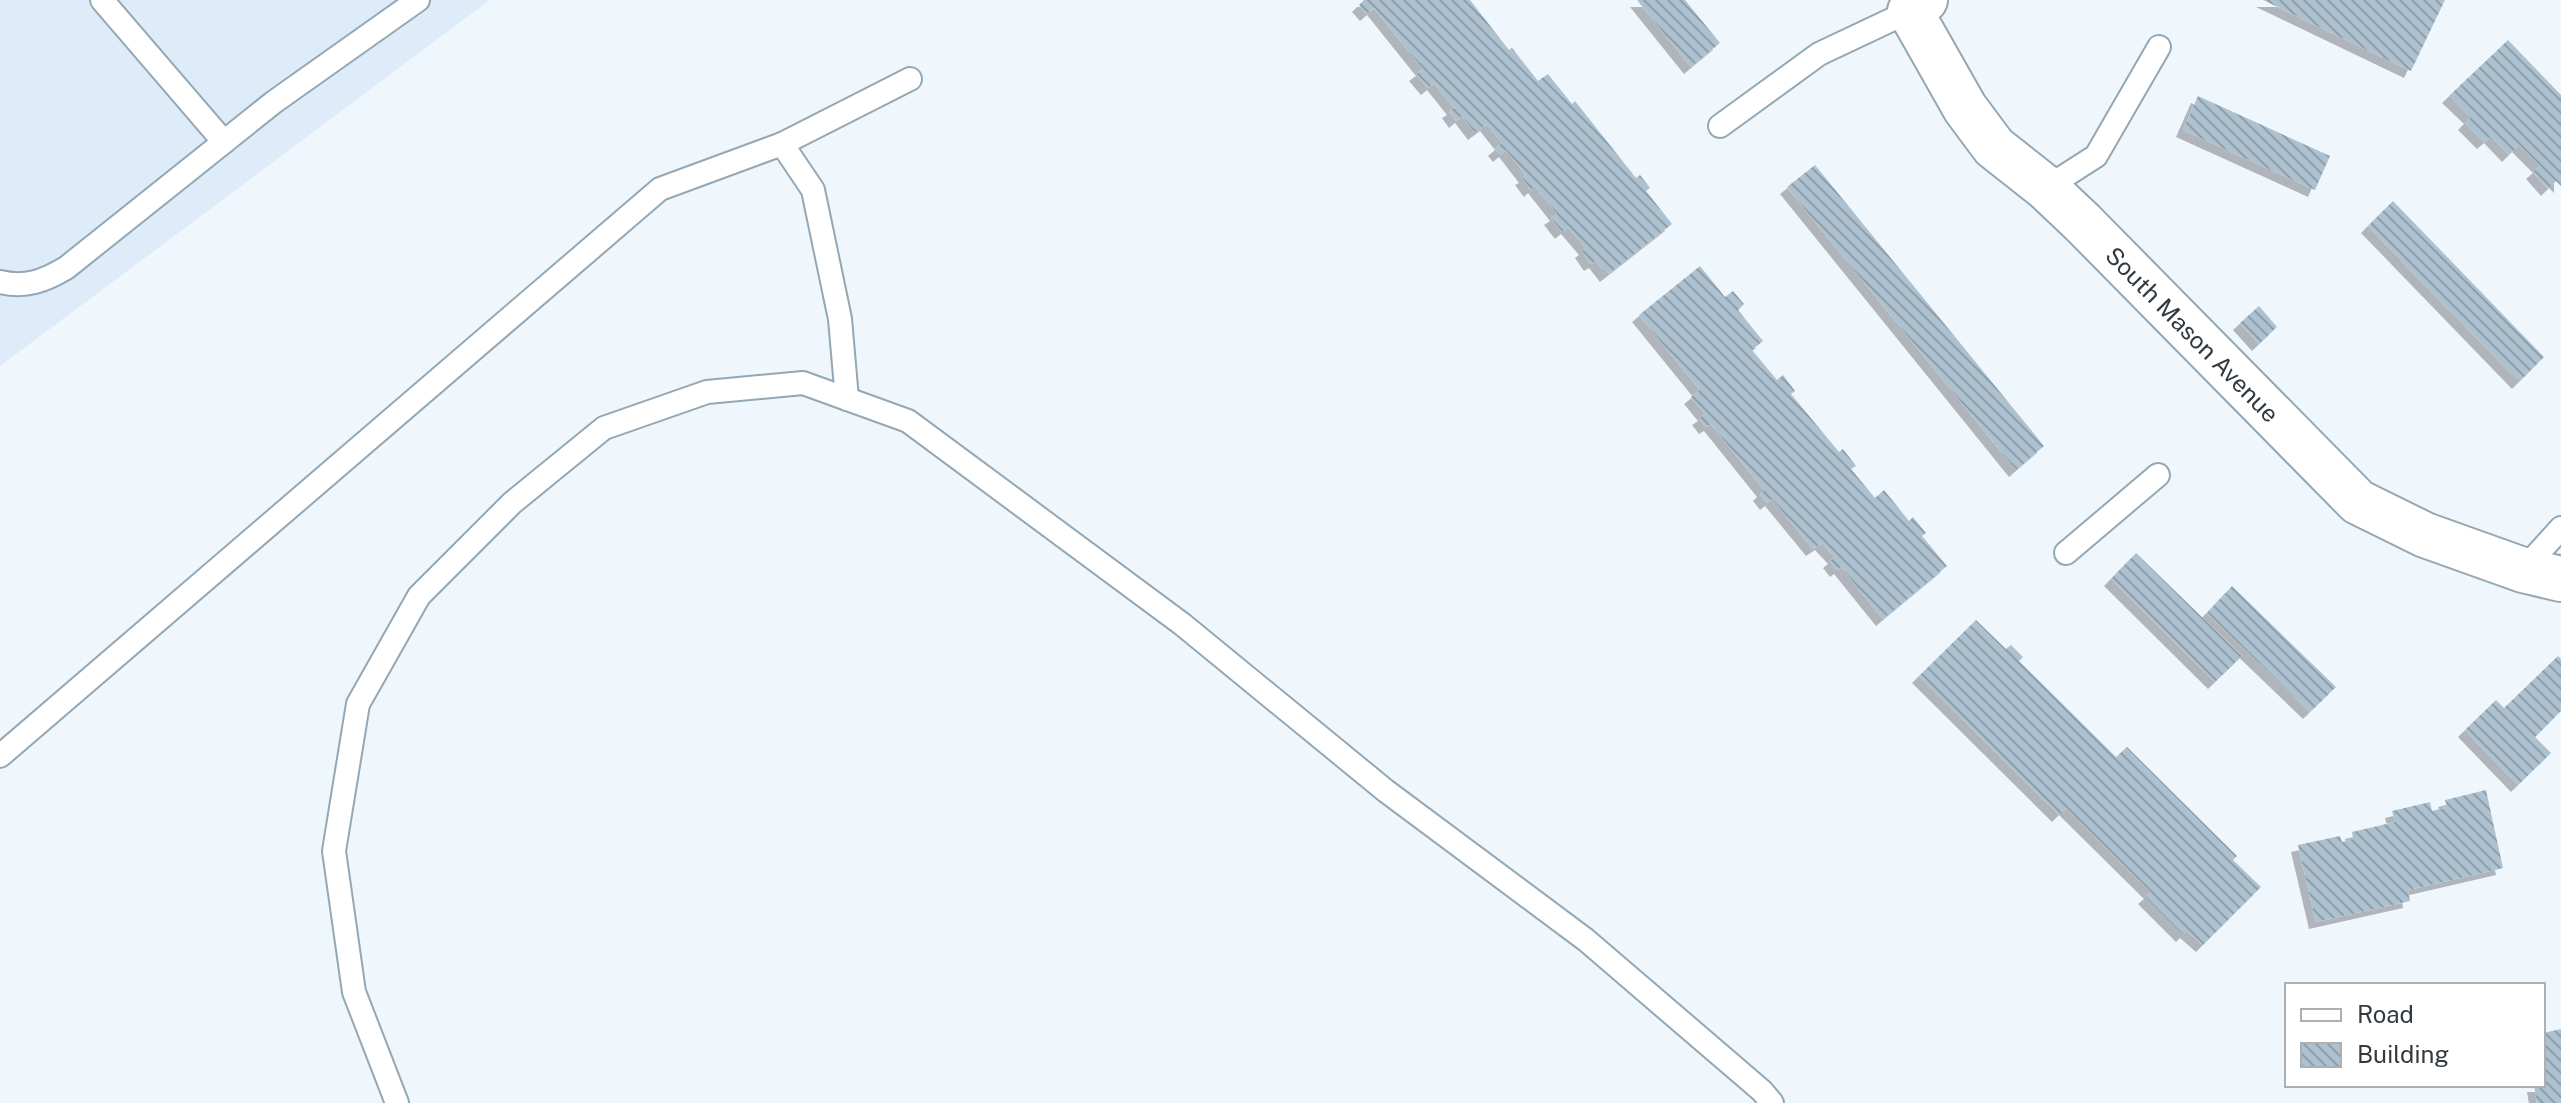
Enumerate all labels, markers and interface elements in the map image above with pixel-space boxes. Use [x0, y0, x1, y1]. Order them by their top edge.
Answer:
street label: South Mason Avenue [2100, 241, 2285, 428]
legend [2285, 983, 2545, 1087]
text: Road [2357, 1000, 2414, 1028]
text: Building [2357, 1040, 2449, 1068]

